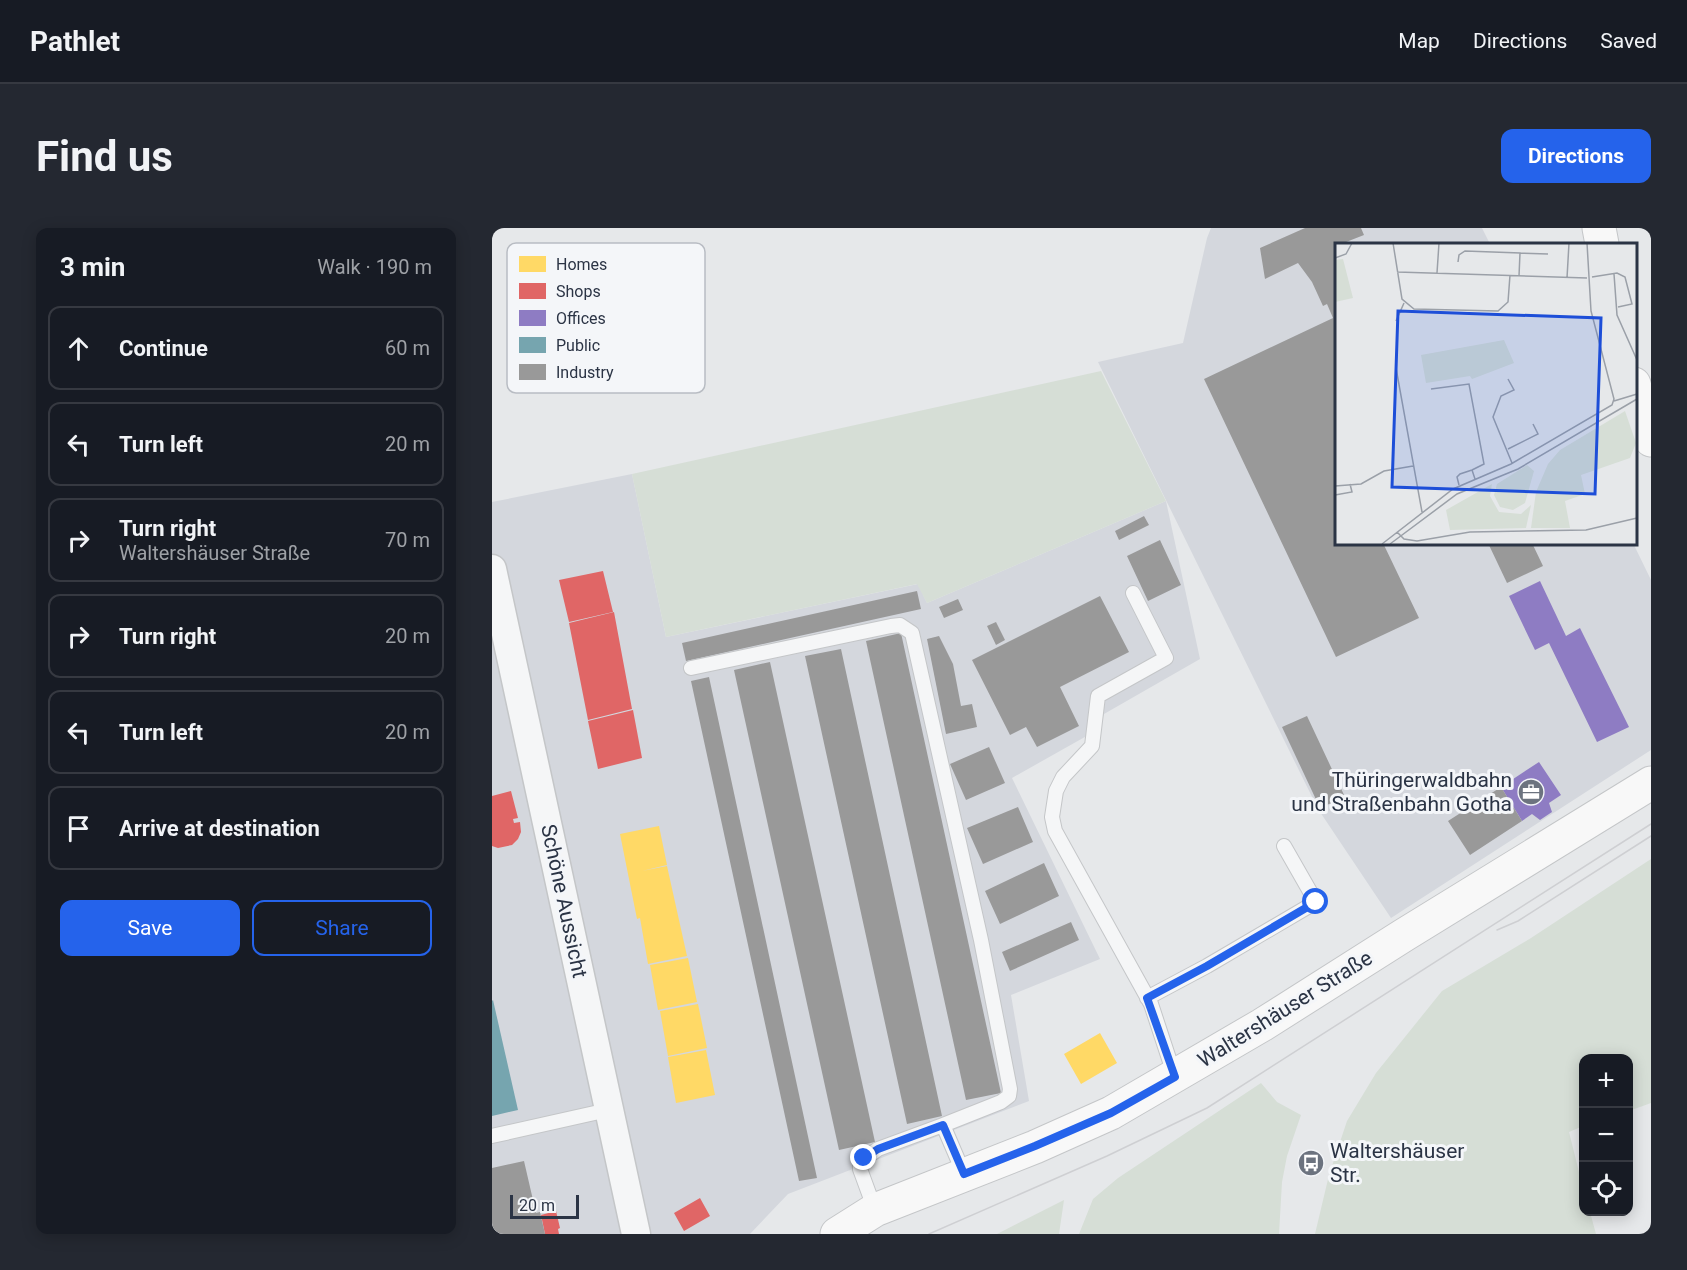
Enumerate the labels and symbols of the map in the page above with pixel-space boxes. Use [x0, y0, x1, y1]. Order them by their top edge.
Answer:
legend [507, 243, 705, 393]
inset map [1335, 243, 1636, 544]
text: Homes [556, 255, 607, 274]
text: Shops [556, 282, 601, 301]
text: Offices [556, 309, 606, 328]
text: Public [556, 336, 600, 355]
text: Industry [556, 363, 614, 382]
place label: Thüringerwaldbahn und Straßenbahn Gotha [1291, 768, 1512, 816]
office icon: Thüringerwaldbahn und Straßenbahn Gotha [1516, 777, 1546, 807]
street label: Schöne Aussicht [536, 822, 592, 980]
route start [1302, 888, 1328, 914]
street label: Waltershäuser Straße [1194, 946, 1376, 1072]
place label: Waltershäuser Str. [1330, 1139, 1464, 1187]
route end [850, 1144, 876, 1170]
bus stop icon: Waltershäuser Str. [1296, 1148, 1326, 1178]
scale bar [510, 1192, 579, 1220]

